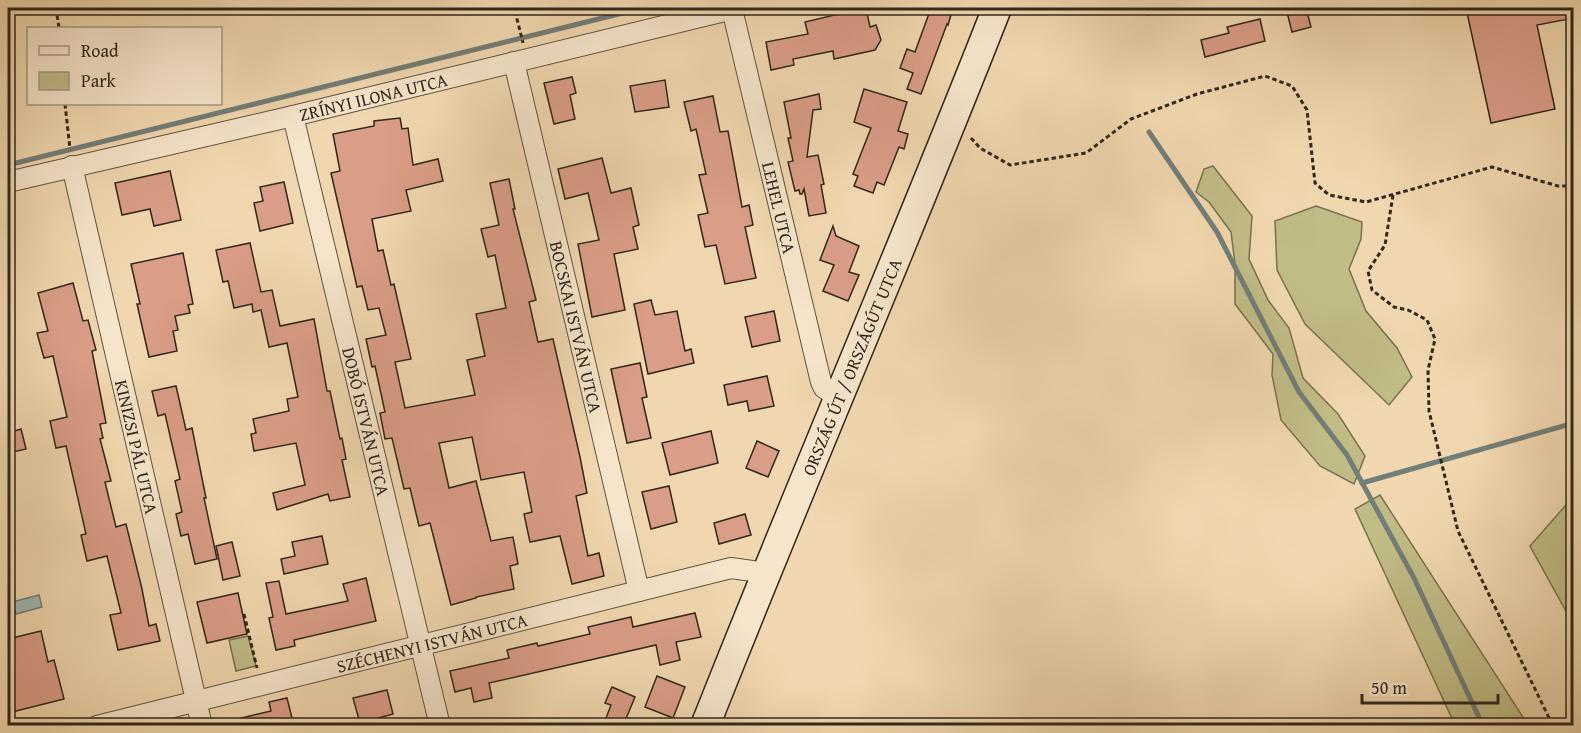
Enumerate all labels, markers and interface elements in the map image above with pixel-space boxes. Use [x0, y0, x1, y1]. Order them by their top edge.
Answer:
legend [27, 27, 222, 105]
text: Road [81, 37, 119, 64]
street label: ZRÍNYI ILONA UTCA [296, 65, 450, 128]
text: Park [81, 67, 117, 94]
street label: LEHEL UTCA [755, 159, 803, 256]
street label: BOCSKAI ISTVÁN UTCA [543, 238, 610, 415]
street label: ORSZÁG ÚT / ORSZÁGÚT UTCA [794, 254, 908, 479]
street label: DOBÓ ISTVÁN UTCA [336, 344, 398, 498]
street label: KINIZSI PÁL UTCA [108, 377, 166, 516]
street label: SZÉCHENYI ISTVÁN UTCA [334, 606, 530, 679]
scale bar [1362, 667, 1498, 705]
text: 50 m [1371, 674, 1407, 701]

